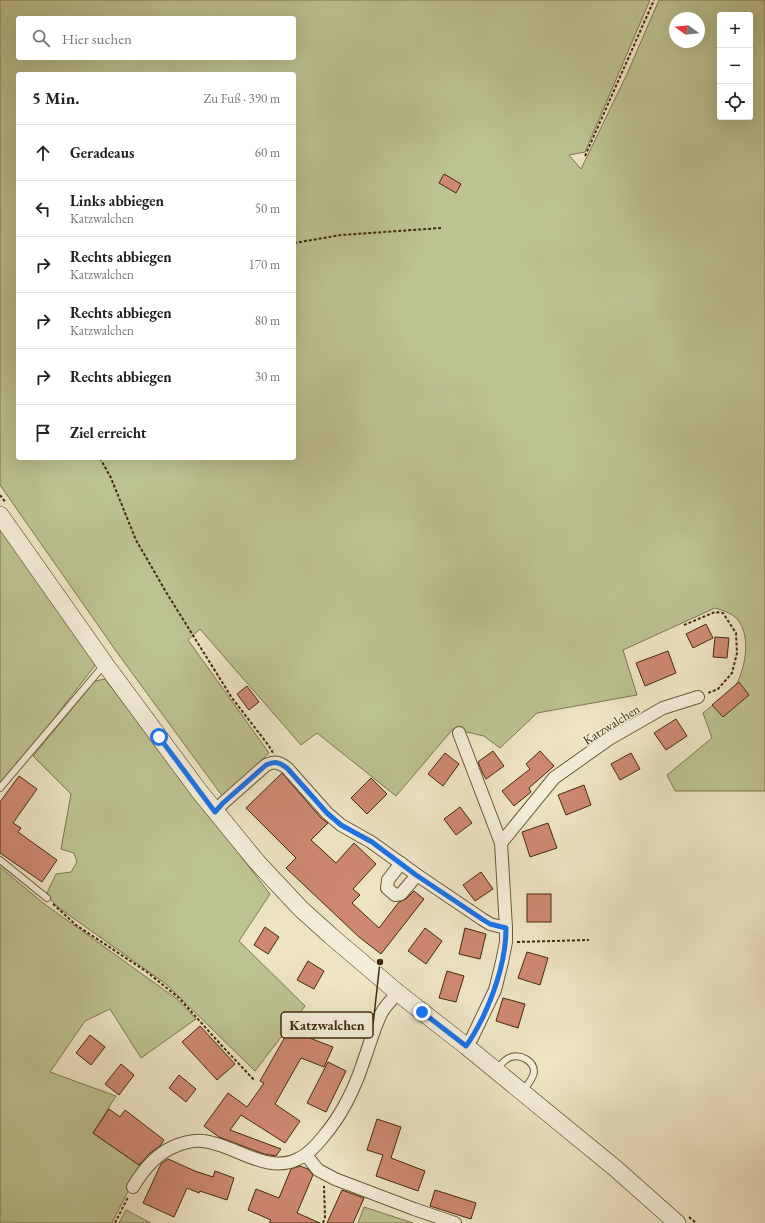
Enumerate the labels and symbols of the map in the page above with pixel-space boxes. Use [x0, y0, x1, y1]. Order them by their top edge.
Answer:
north arrow [669, 12, 705, 48]
street label: Katzwalchen [580, 700, 643, 749]
route start [150, 728, 168, 746]
route end [413, 1003, 431, 1021]
callout: Katzwalchen [281, 1012, 373, 1038]
text: Katzwalchen [289, 1016, 365, 1034]

